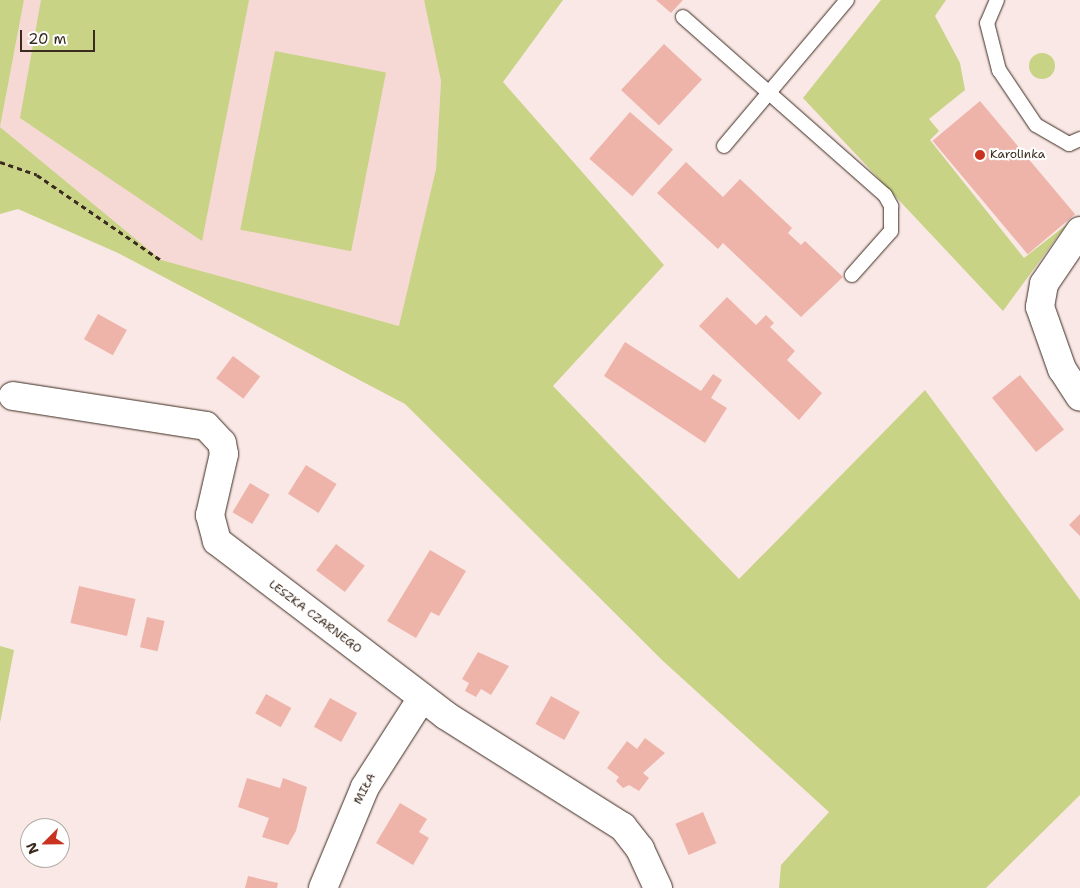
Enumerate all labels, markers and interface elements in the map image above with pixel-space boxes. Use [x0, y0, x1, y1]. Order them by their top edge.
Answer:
scale bar [22, 20, 98, 52]
text: 20 m [28, 29, 67, 49]
place label: Karolinka [990, 148, 1045, 162]
marker: Karolinka [974, 149, 986, 161]
street label: LESZKA CZARNEGO [266, 577, 364, 657]
street label: MIŁA [351, 771, 379, 807]
north arrow [20, 818, 70, 868]
text: N [22, 840, 43, 857]

